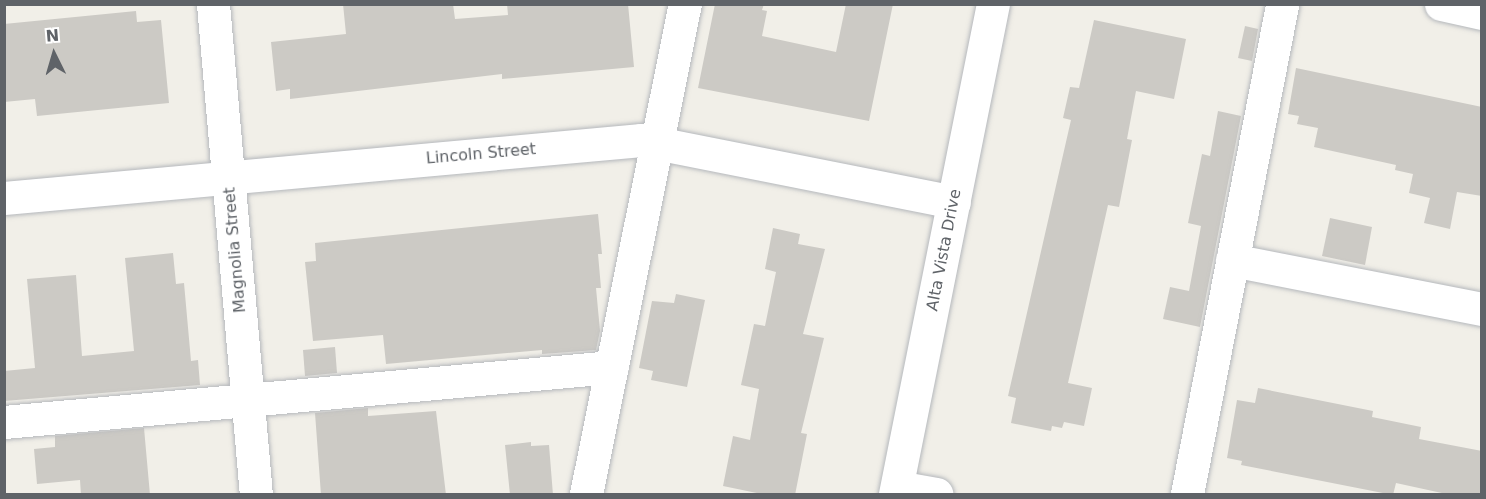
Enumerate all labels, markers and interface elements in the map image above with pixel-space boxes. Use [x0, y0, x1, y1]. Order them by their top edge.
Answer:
north arrow [24, 24, 84, 84]
text: N [45, 26, 60, 46]
street label: Lincoln Street [425, 140, 537, 168]
street label: Magnolia Street [220, 186, 250, 314]
street label: Alta Vista Drive [923, 187, 965, 313]

